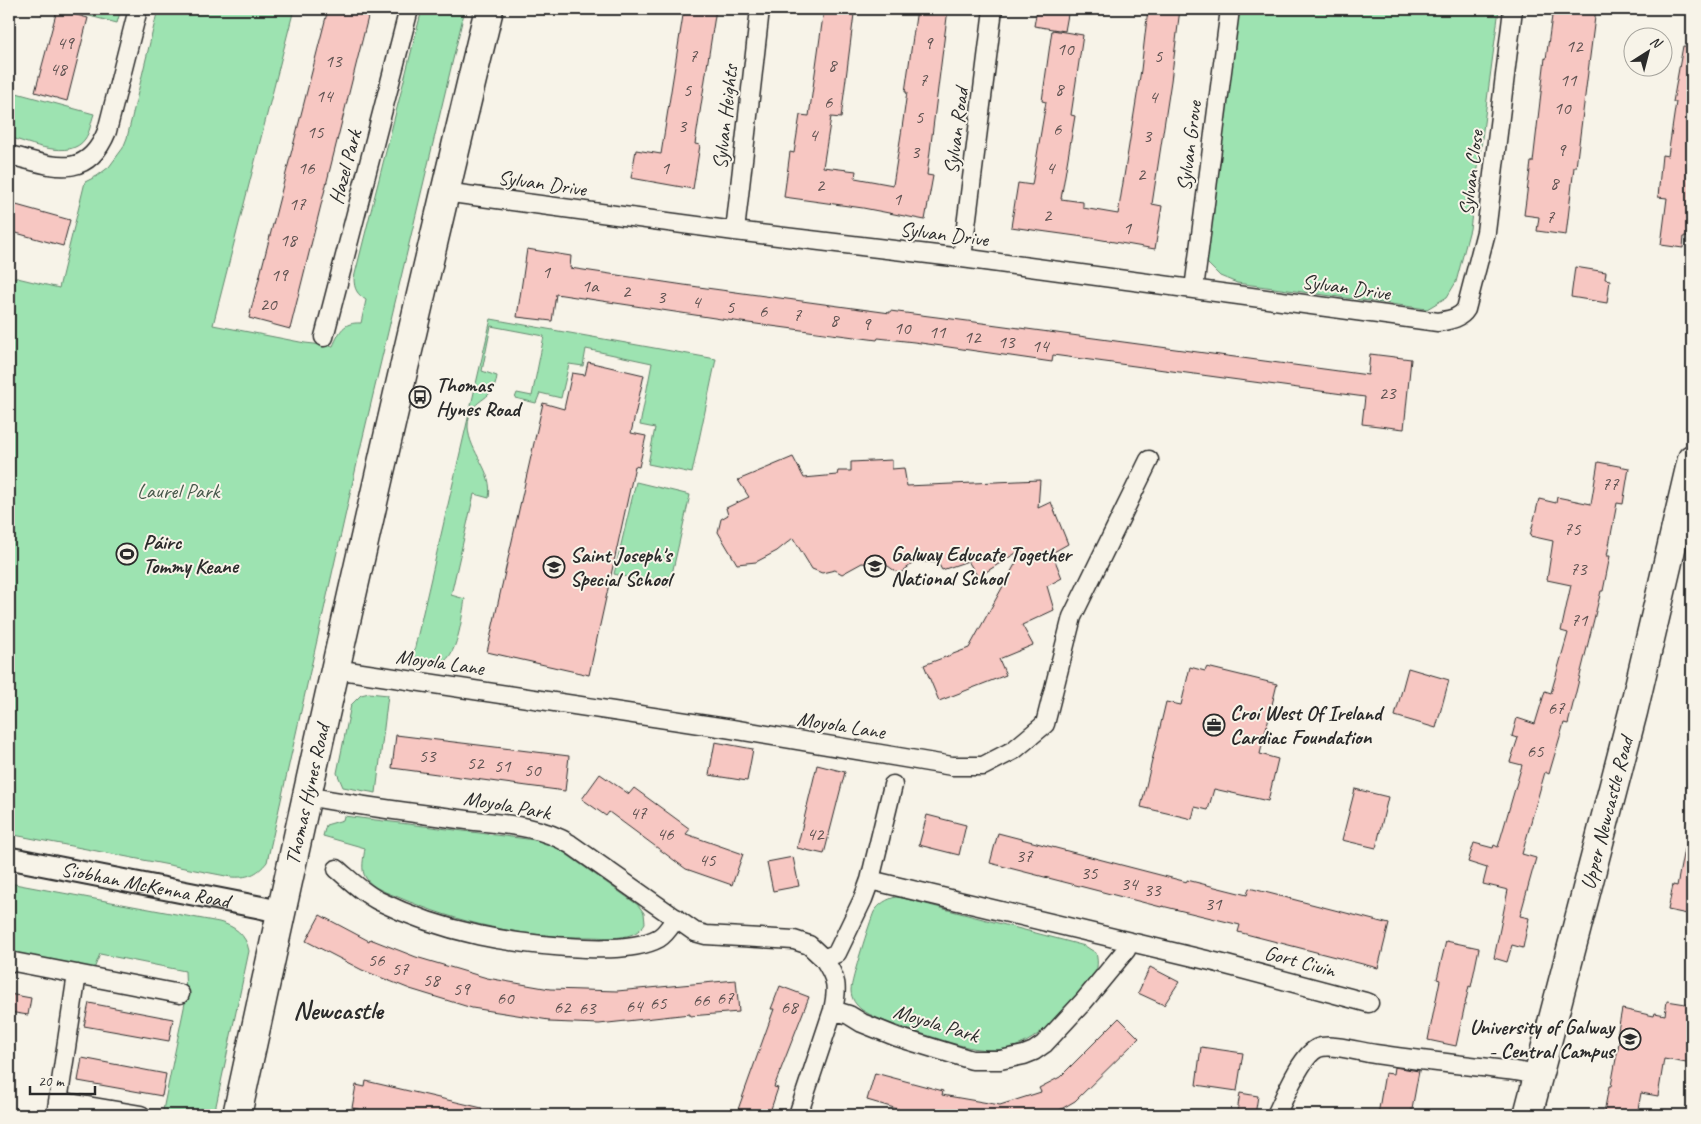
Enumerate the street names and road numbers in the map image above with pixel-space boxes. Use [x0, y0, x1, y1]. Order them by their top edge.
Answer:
street label: Sylvan Heights [707, 62, 744, 171]
street label: Sylvan Road [938, 83, 975, 176]
street label: Sylvan Grove [1171, 98, 1208, 192]
street label: Hazel Park [323, 125, 368, 207]
street label: Sylvan Close [1453, 128, 1489, 217]
street label: Sylvan Drive [496, 164, 589, 202]
street label: Sylvan Drive [898, 216, 991, 252]
street label: Sylvan Drive [1300, 268, 1393, 306]
street label: Moyola Lane [394, 643, 487, 681]
street label: Moyola Lane [795, 705, 888, 745]
street label: Thomas Hynes Road [279, 718, 336, 867]
street label: Upper Newcastle Road [1574, 731, 1640, 892]
street label: Moyola Park [462, 785, 555, 826]
street label: Siobhan McKenna Road [59, 856, 235, 915]
street label: Gort Ciuin [1262, 939, 1340, 983]
street label: Moyola Park [890, 998, 984, 1049]

